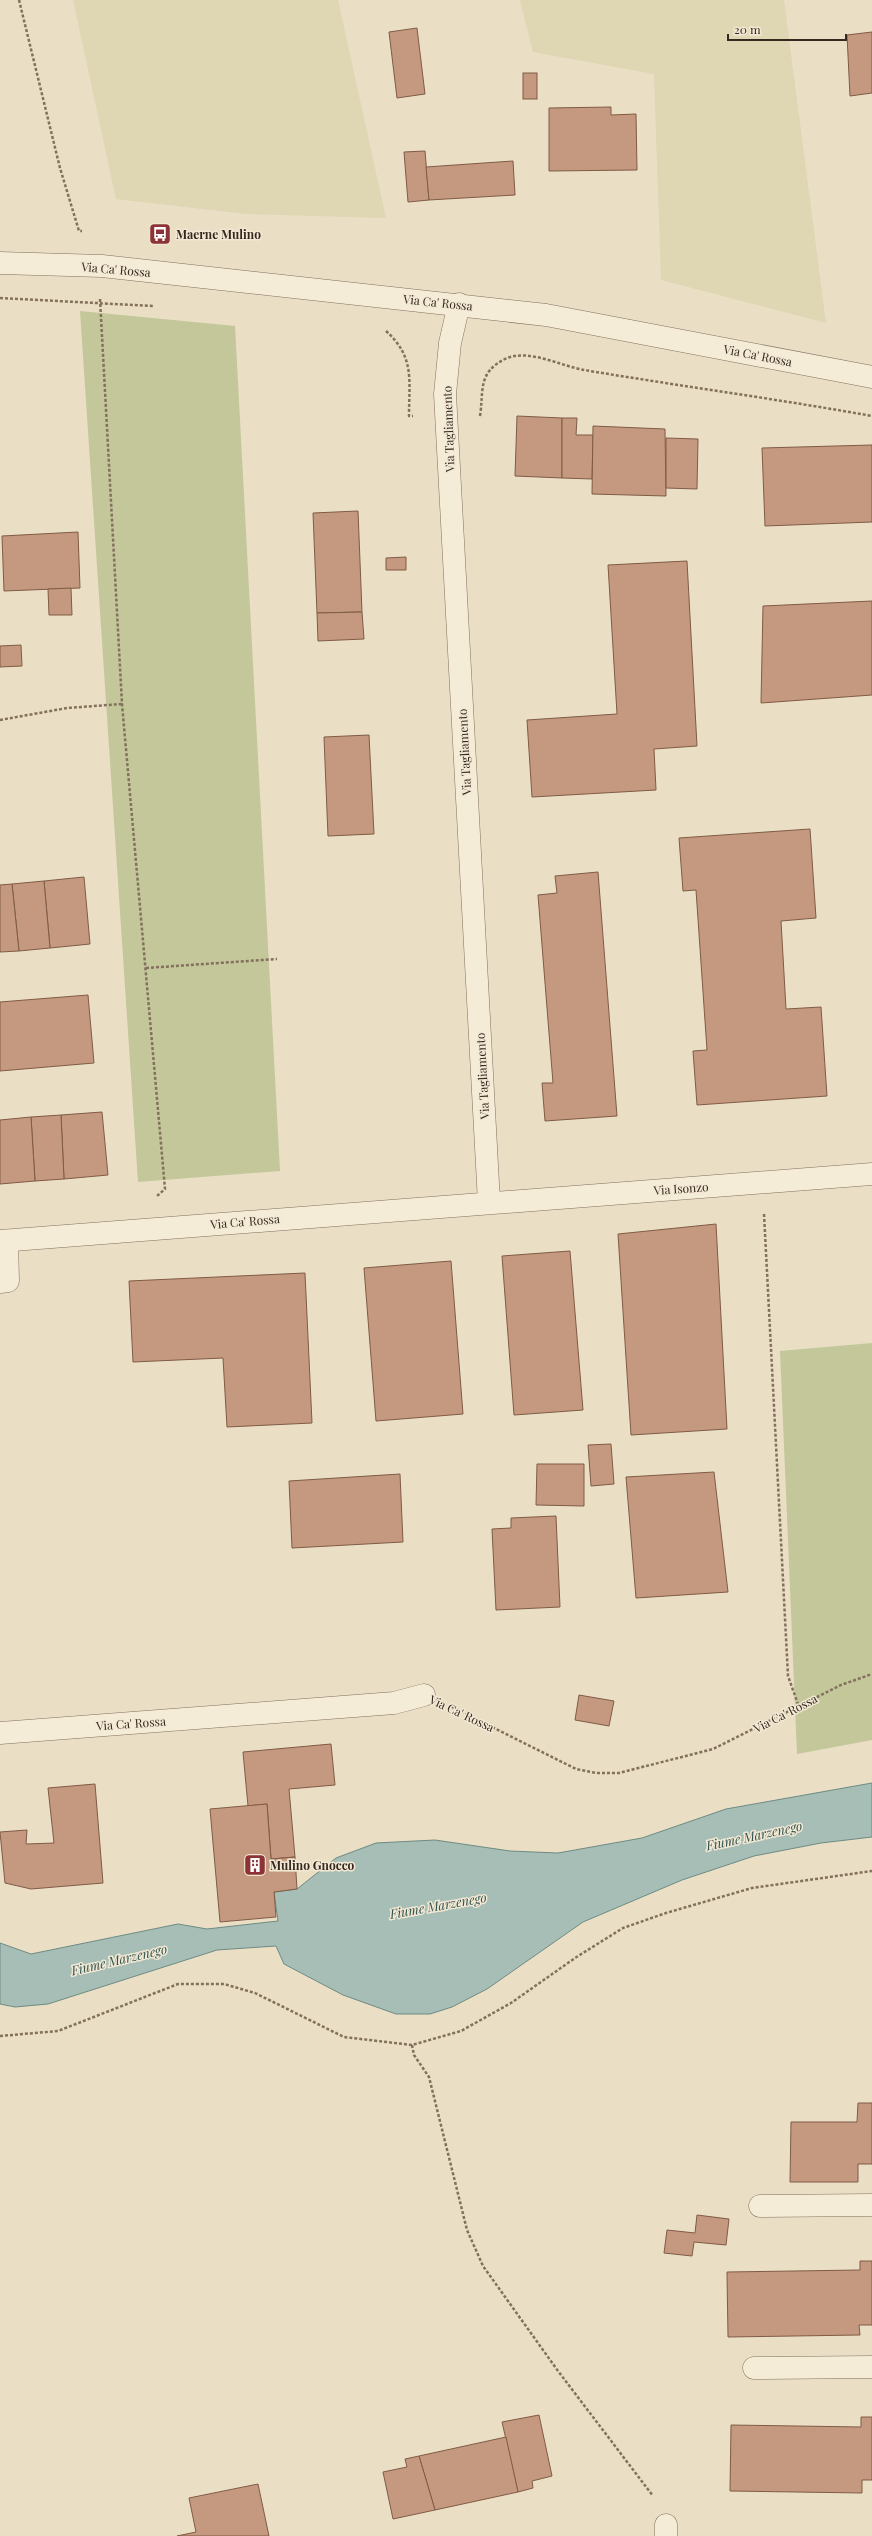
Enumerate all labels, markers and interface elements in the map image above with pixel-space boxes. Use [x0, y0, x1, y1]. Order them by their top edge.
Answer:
scale bar [728, 16, 846, 42]
text: 20 m [734, 21, 761, 37]
bus stop icon: Maerne Mulino [147, 221, 173, 247]
place label: Maerne Mulino [176, 226, 261, 242]
street label: Via Ca' Rossa [80, 258, 151, 280]
street label: Via Ca' Rossa [402, 290, 473, 314]
street label: Via Ca' Rossa [721, 340, 794, 370]
street label: Via Tagliamento [438, 385, 458, 474]
street label: Via Tagliamento [454, 708, 474, 797]
street label: Via Tagliamento [472, 1032, 492, 1121]
street label: Via Isonzo [652, 1178, 709, 1198]
street label: Via Ca' Rossa [209, 1210, 280, 1232]
street label: Via Ca' Rossa [749, 1690, 820, 1736]
street label: Via Ca' Rossa [426, 1691, 497, 1735]
street label: Via Ca' Rossa [95, 1713, 166, 1733]
water label: Fiume Marzenego [703, 1816, 804, 1854]
building icon: Mulino Gnocco [242, 1852, 268, 1878]
place label: Mulino Gnocco [270, 1857, 355, 1873]
water label: Fiume Marzenego [387, 1888, 488, 1922]
water label: Fiume Marzenego [68, 1940, 169, 1979]

